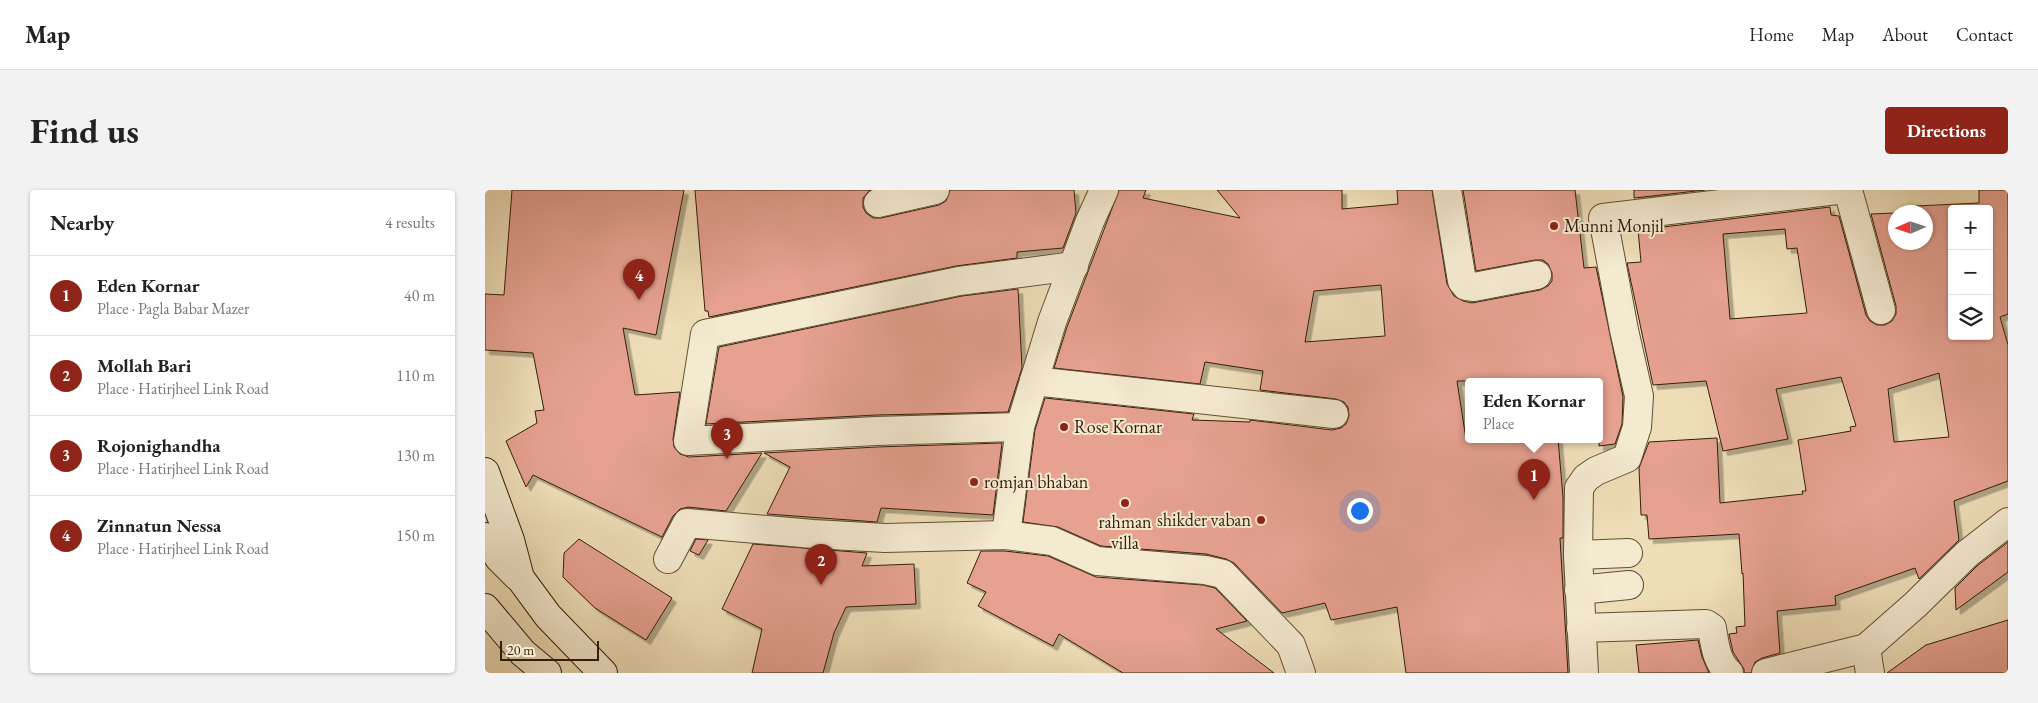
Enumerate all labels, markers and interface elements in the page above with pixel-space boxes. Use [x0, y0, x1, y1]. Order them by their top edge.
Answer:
text: Map [25, 19, 70, 50]
text: Home [1749, 23, 1794, 46]
text: Map [1822, 23, 1854, 46]
text: About [1882, 23, 1928, 46]
text: Contact [1956, 23, 2013, 46]
button: Directions [1885, 107, 2008, 154]
text: Find us [30, 108, 139, 153]
north arrow [1888, 205, 1933, 250]
map controls [1948, 205, 1993, 340]
button: + [1948, 205, 1993, 250]
text: Nearby [50, 209, 114, 236]
text: 4 results [385, 212, 435, 233]
place label: Munni Monjil [1564, 214, 1664, 237]
marker: Munni Monjil [1548, 220, 1560, 232]
button: − [1948, 250, 1993, 295]
pin: 4 [623, 259, 655, 300]
text: Eden Kornar [97, 273, 200, 298]
text: 1 [62, 285, 70, 306]
text: 40 m [404, 285, 435, 306]
button: layers [1948, 295, 1993, 340]
text: Place · Pagla Babar Mazer [97, 298, 249, 319]
text: Mollah Bari [97, 353, 191, 378]
text: 2 [62, 365, 70, 386]
text: 110 m [396, 365, 435, 386]
text: Place · Hatirjheel Link Road [97, 378, 269, 399]
popup [1465, 378, 1603, 443]
text: Eden Kornar [1483, 388, 1585, 413]
text: Place [1483, 413, 1514, 434]
place label: Rose Kornar [1074, 415, 1162, 438]
pin: 3 [711, 418, 743, 459]
marker: Rose Kornar [1058, 421, 1070, 433]
text: Rojonighandha [97, 433, 221, 458]
text: 3 [62, 445, 70, 466]
text: 130 m [396, 445, 435, 466]
text: Place · Hatirjheel Link Road [97, 458, 269, 479]
pin: 1 [1518, 459, 1550, 500]
place label: romjan bhaban [984, 470, 1089, 493]
marker: romjan bhaban [968, 476, 980, 488]
marker: rahman villa [1119, 497, 1131, 509]
your location [1347, 498, 1373, 524]
place label: shikder vaban [1157, 508, 1251, 531]
place label: rahman villa [1098, 510, 1152, 554]
text: Zinnatun Nessa [97, 513, 221, 538]
marker: shikder vaban [1255, 514, 1267, 526]
text: 4 [62, 525, 70, 546]
text: 150 m [396, 525, 435, 546]
text: Place · Hatirjheel Link Road [97, 538, 269, 559]
pin: 2 [805, 544, 837, 585]
scale bar [500, 638, 599, 661]
text: 20 m [507, 641, 534, 659]

